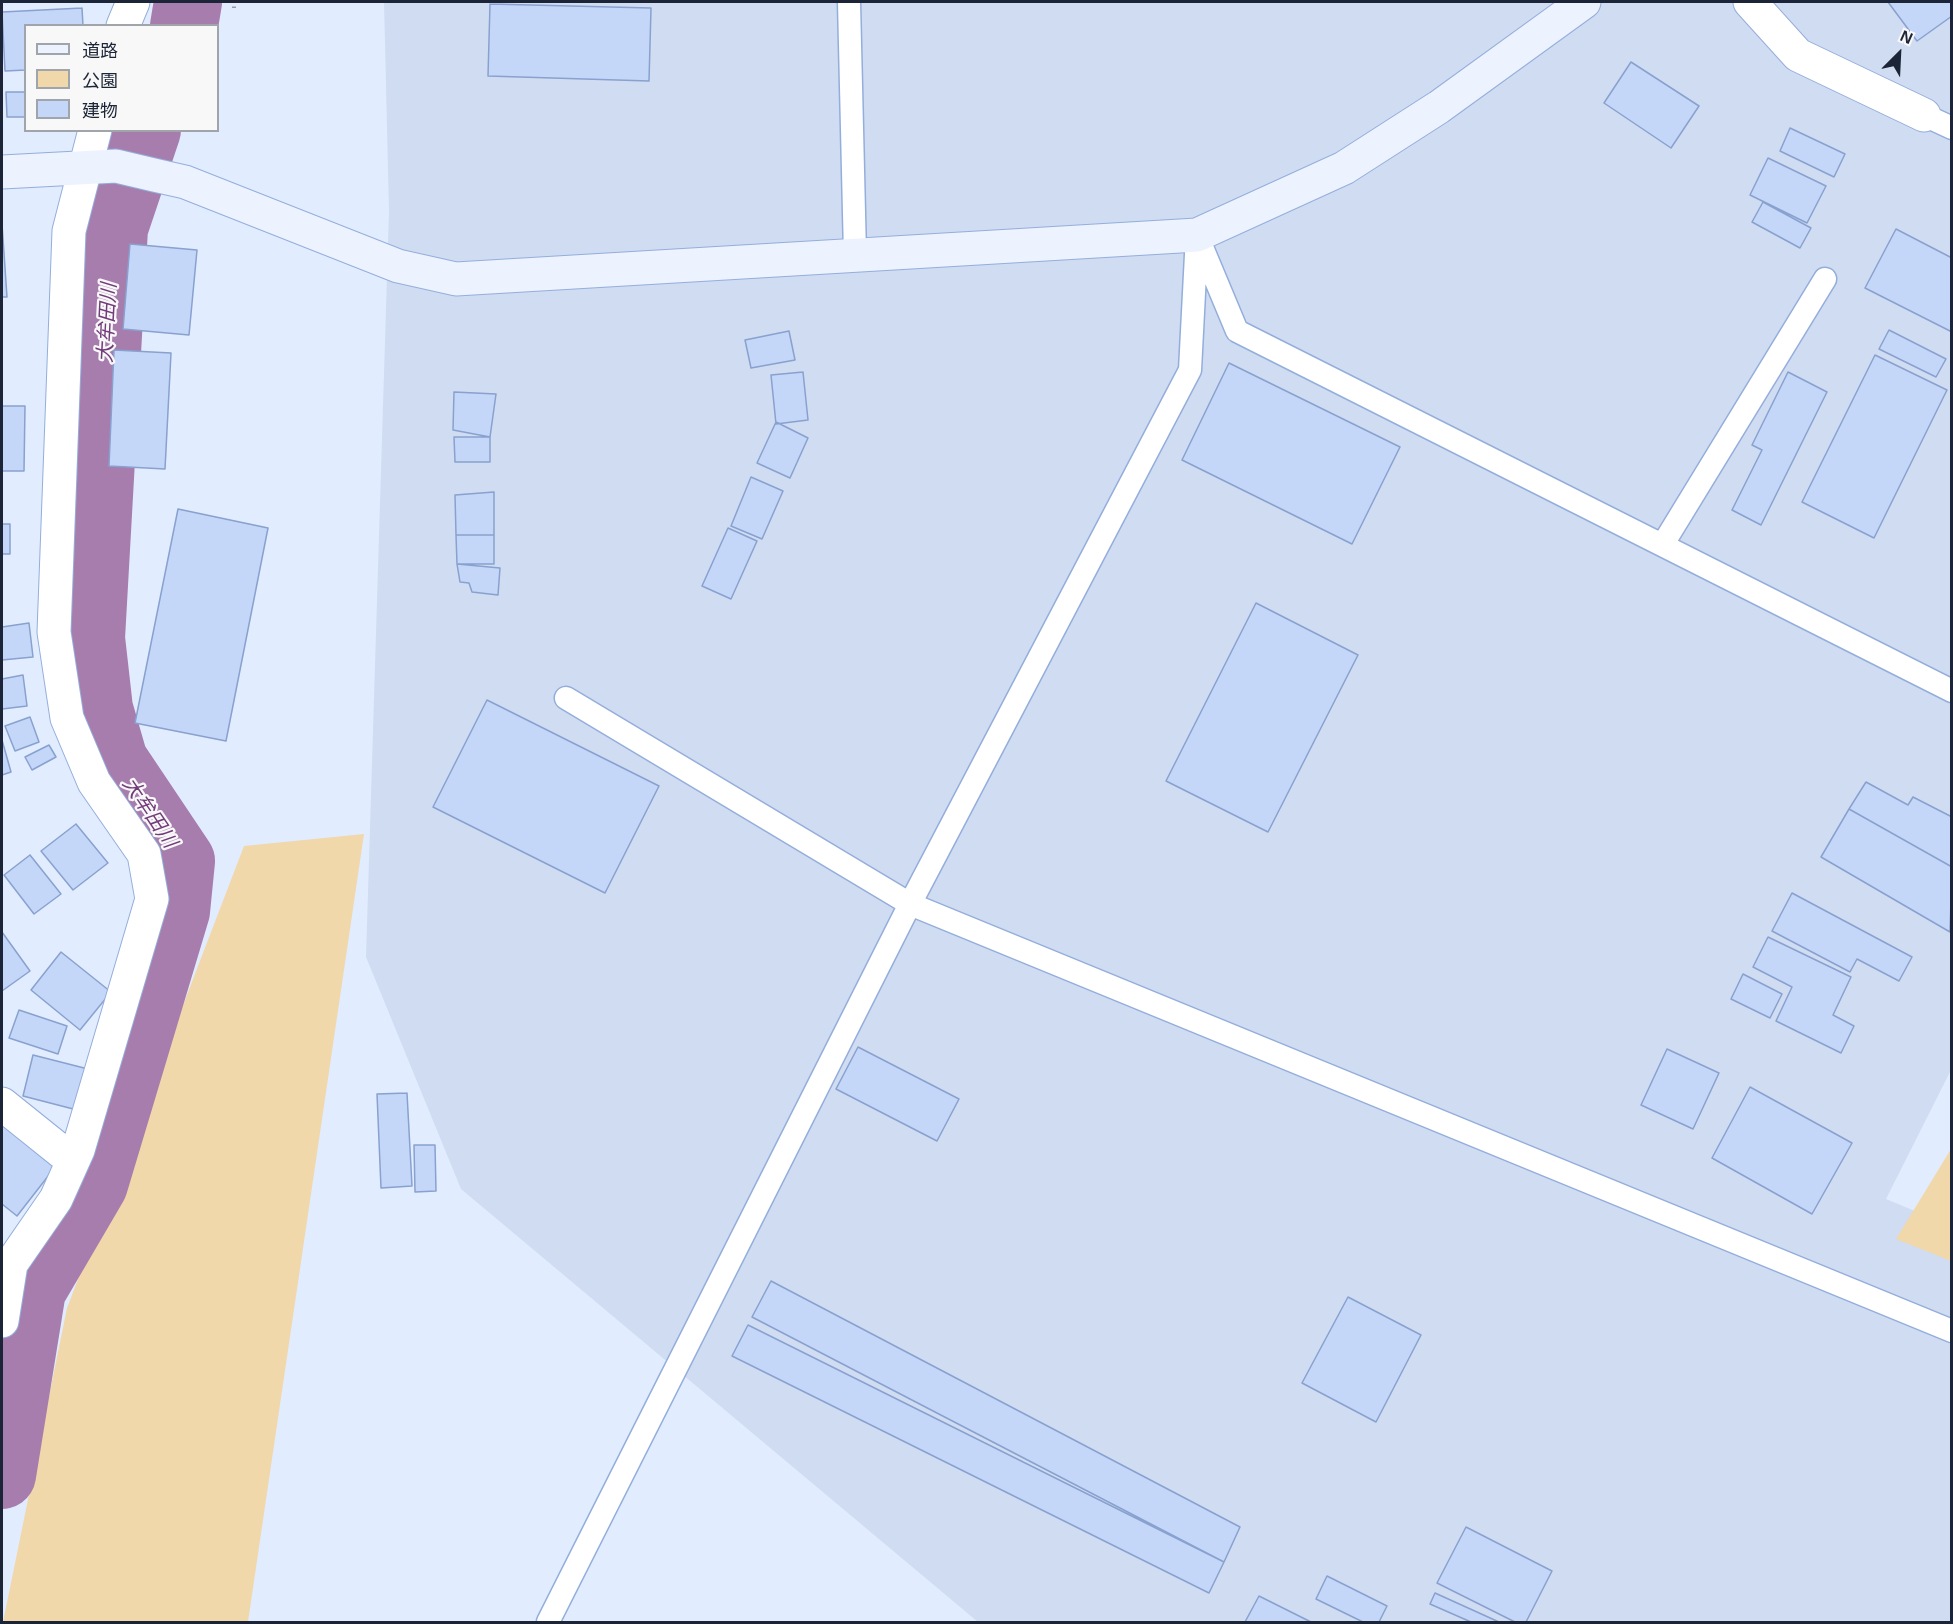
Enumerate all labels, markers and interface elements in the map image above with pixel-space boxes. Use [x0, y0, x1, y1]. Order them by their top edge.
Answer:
legend [24, 24, 219, 132]
north arrow [1869, 24, 1929, 84]
text: N [1898, 27, 1915, 47]
text: 道路 [82, 41, 118, 61]
text: 公園 [82, 71, 118, 91]
text: 建物 [82, 101, 118, 121]
water label: 大牟田川 [94, 282, 122, 364]
water label: 大牟田川 [117, 773, 181, 853]

